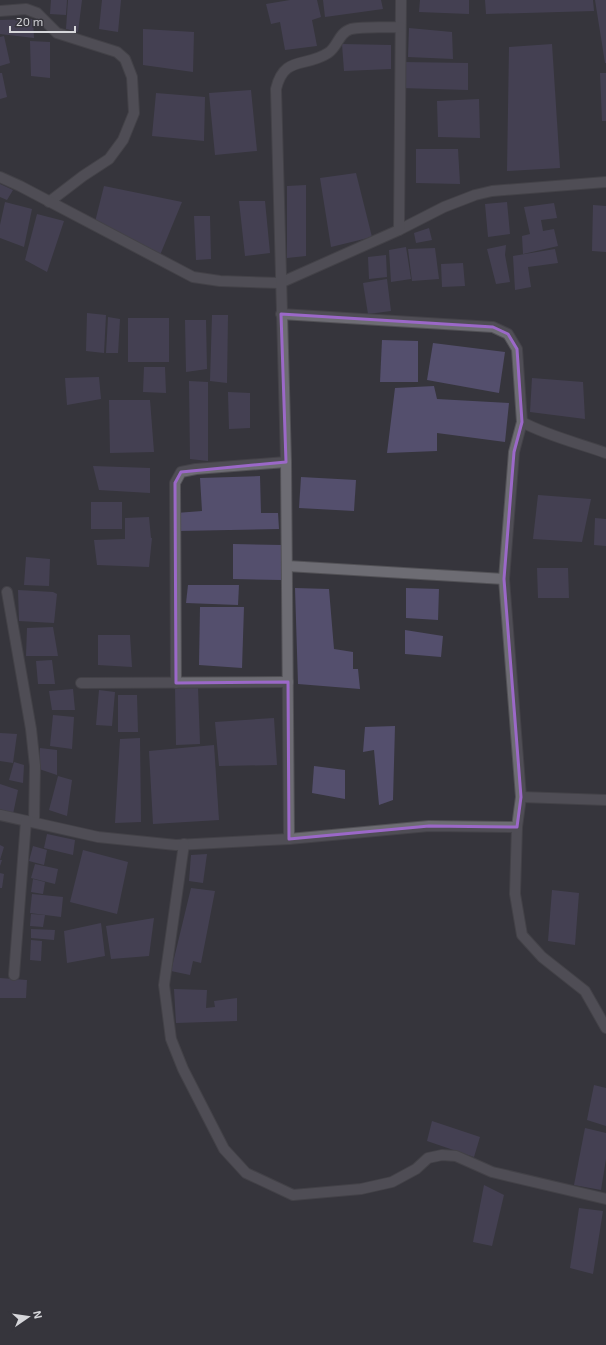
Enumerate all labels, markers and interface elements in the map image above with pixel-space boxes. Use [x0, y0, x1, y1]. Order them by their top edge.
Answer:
scale bar [10, 8, 75, 34]
text: 20 m [16, 14, 43, 28]
north arrow [8, 1297, 48, 1337]
text: N [31, 1309, 45, 1320]

